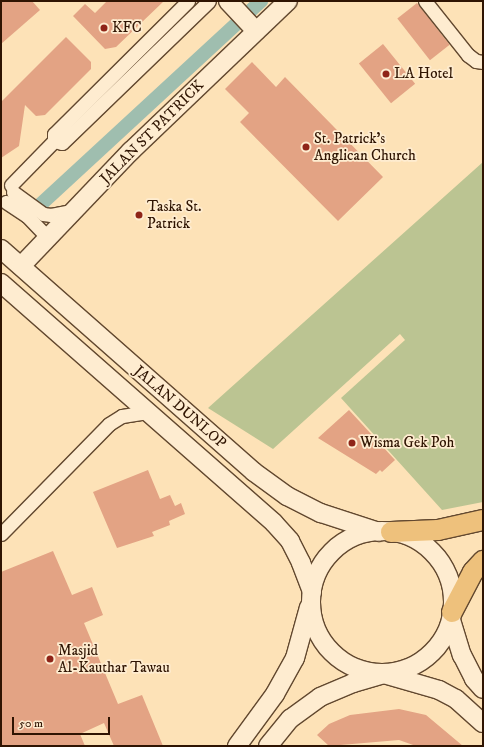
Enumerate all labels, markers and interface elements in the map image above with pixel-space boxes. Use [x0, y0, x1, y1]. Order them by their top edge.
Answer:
place label: KFC [112, 19, 142, 37]
marker: KFC [99, 23, 109, 33]
place label: LA Hotel [394, 65, 453, 83]
marker: LA Hotel [381, 69, 391, 79]
street label: JALAN ST PATRICK [96, 76, 208, 188]
place label: St. Patrick's Anglican Church [314, 129, 416, 164]
marker: St. Patrick's Anglican Church [301, 142, 311, 152]
place label: Taska St. Patrick [147, 197, 202, 232]
marker: Taska St. Patrick [134, 210, 144, 220]
street label: JALAN DUNLOP [130, 362, 230, 452]
place label: Wisma Gek Poh [360, 434, 454, 452]
marker: Wisma Gek Poh [347, 438, 357, 448]
place label: Masjid Al-Kauthar Tawau [58, 641, 170, 676]
marker: Masjid Al-Kauthar Tawau [45, 654, 55, 664]
scale bar [14, 709, 112, 735]
text: 50 m [19, 716, 43, 731]

